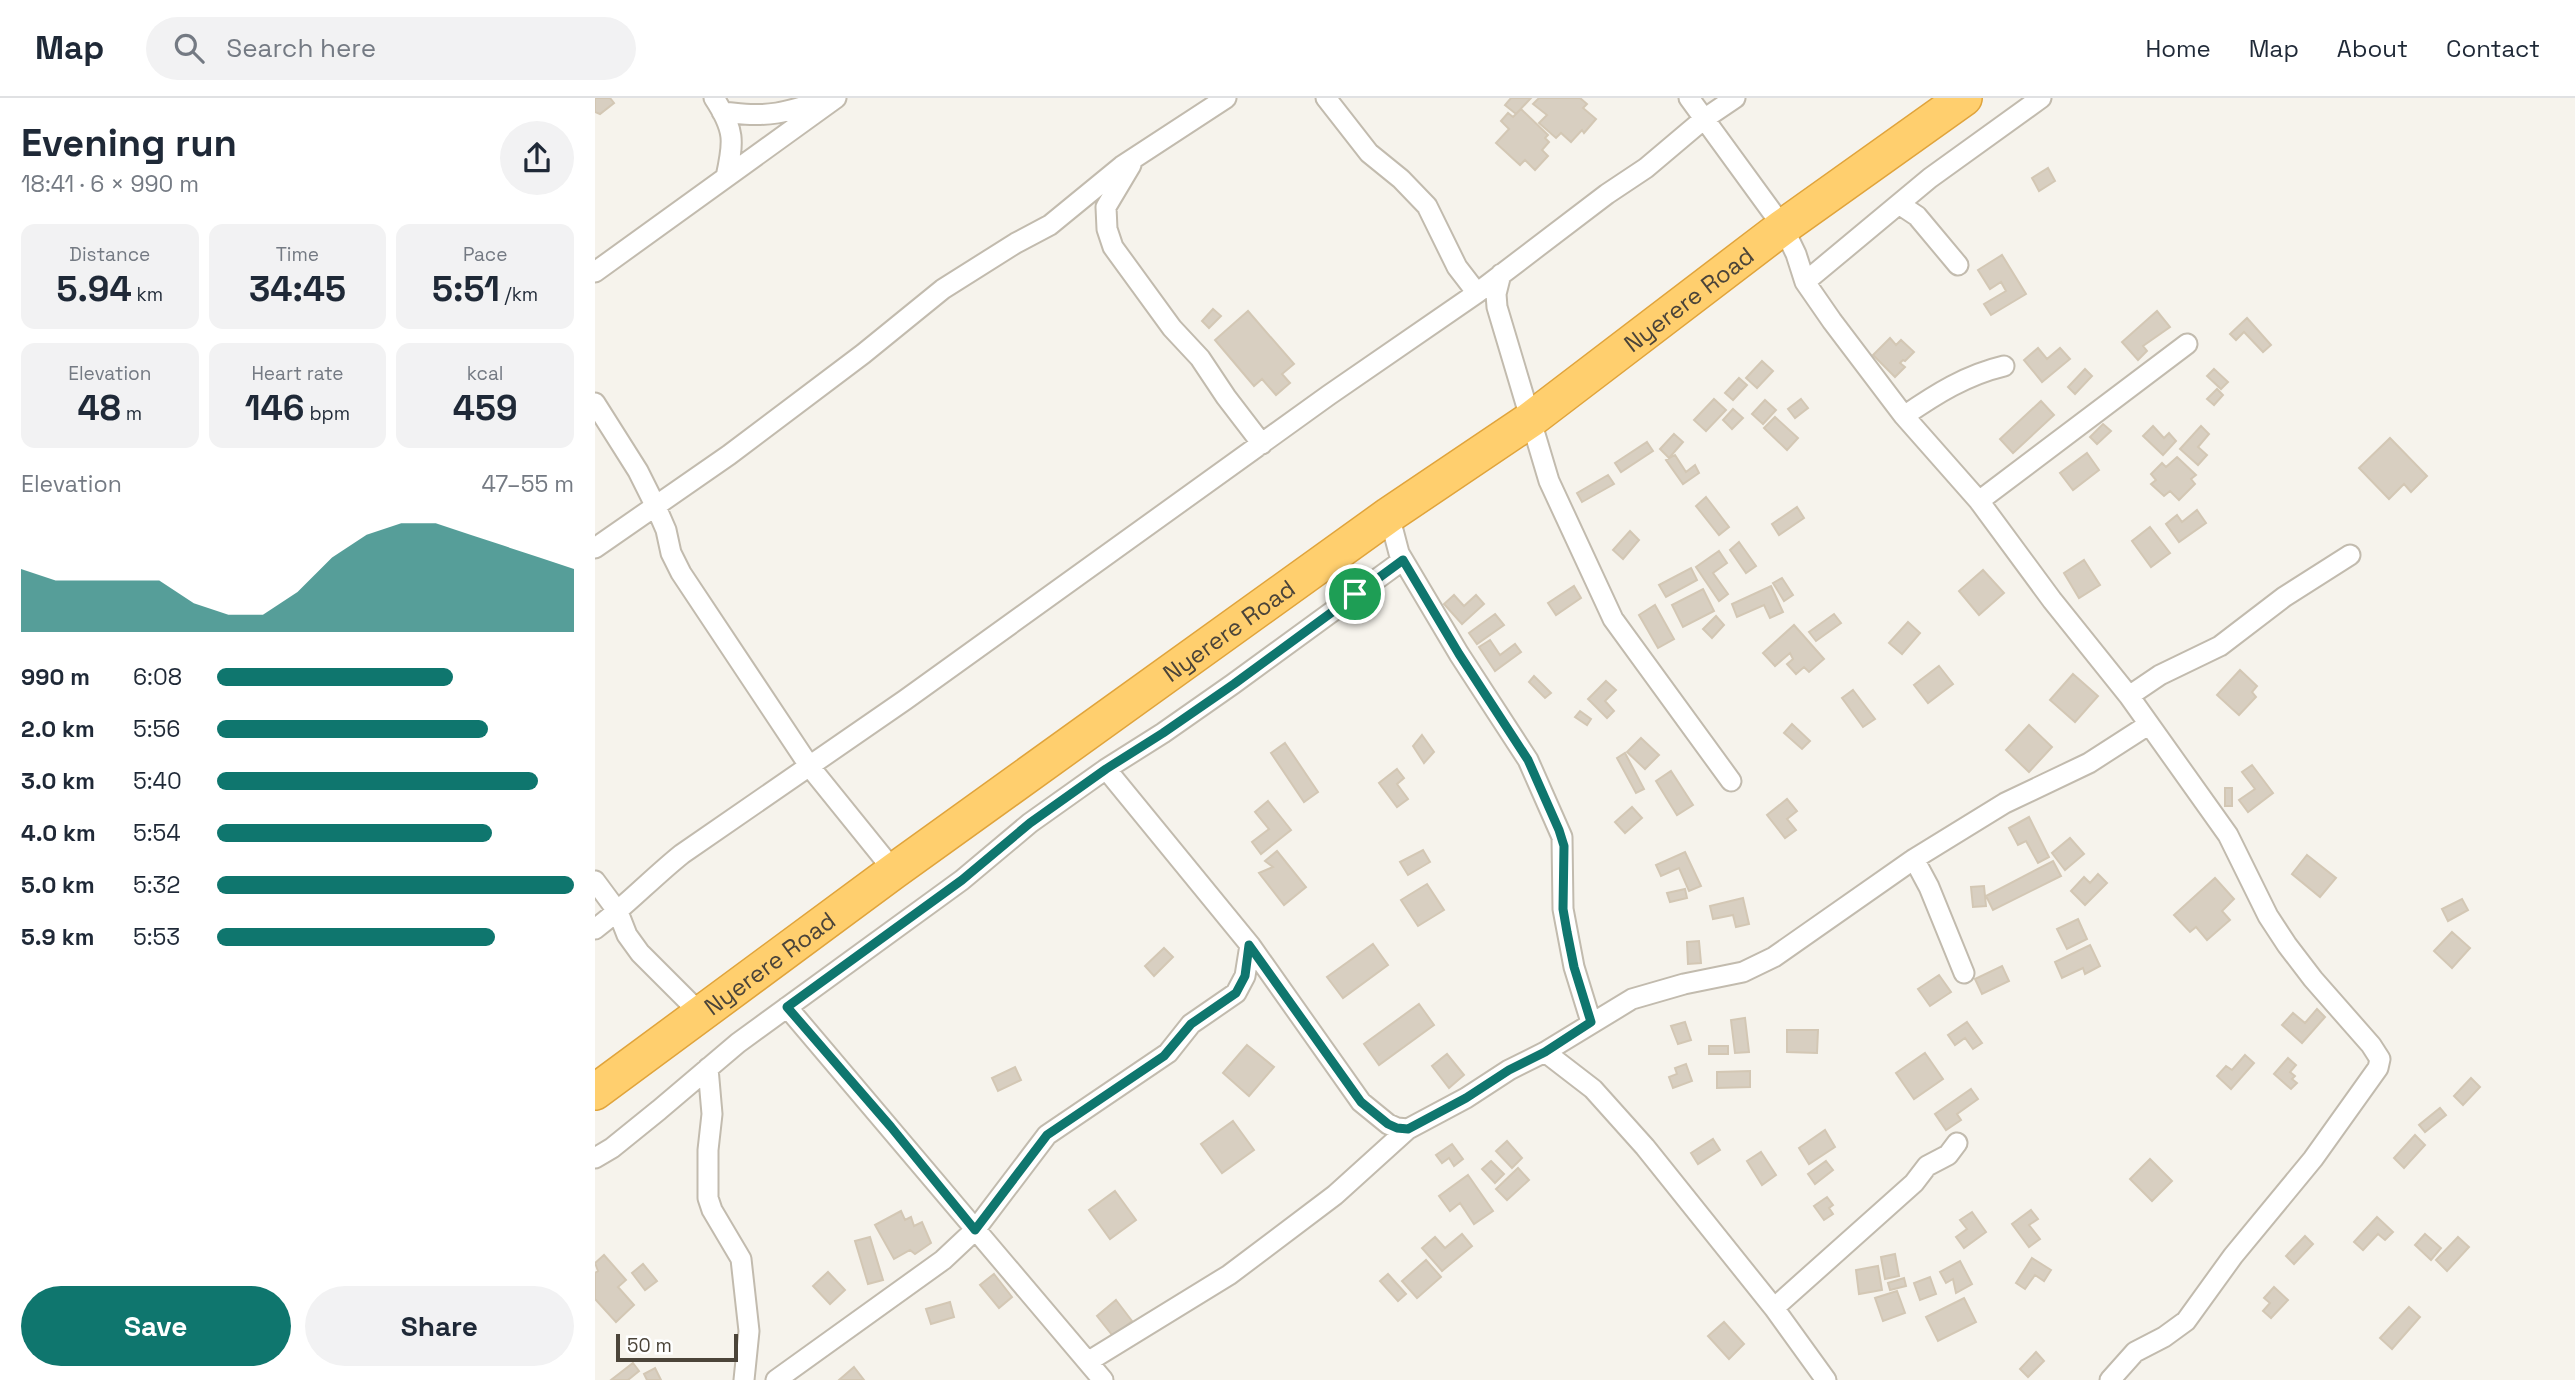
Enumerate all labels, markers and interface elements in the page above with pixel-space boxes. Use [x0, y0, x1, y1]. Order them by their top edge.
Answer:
search box [146, 17, 636, 80]
text: Map [35, 27, 104, 69]
icon: search [170, 29, 208, 67]
text: Search here [226, 31, 376, 65]
text: Home [2145, 33, 2211, 64]
text: Map [2249, 33, 2299, 64]
text: About [2337, 33, 2408, 64]
text: Contact [2446, 33, 2540, 64]
text: Evening run [21, 119, 237, 167]
button: share [500, 121, 574, 195]
text: 18:41 · 6 × 990 m [21, 169, 199, 199]
street label: Nyerere Road [1617, 239, 1760, 359]
text: Distance [69, 242, 150, 267]
text: Time [276, 242, 319, 267]
text: Pace [463, 242, 507, 267]
text: 5.94 [56, 267, 132, 311]
text: 34:45 [249, 267, 346, 311]
text: 5:51 [432, 267, 500, 311]
text: km [132, 282, 163, 307]
text: /km [500, 282, 538, 307]
text: Elevation [68, 361, 151, 386]
text: Heart rate [251, 361, 344, 386]
text: kcal [467, 361, 504, 386]
text: 48 [78, 386, 121, 430]
text: 146 [245, 386, 305, 430]
text: 459 [453, 386, 518, 430]
text: m [121, 401, 142, 426]
text: bpm [305, 401, 350, 426]
text: Elevation [21, 469, 122, 499]
text: 47–55 m [482, 469, 574, 499]
pin [1325, 564, 1385, 624]
street label: Nyerere Road [1156, 572, 1301, 688]
icon: arrive [1336, 575, 1374, 613]
text: 990 m [21, 662, 90, 692]
text: 6:08 [133, 662, 182, 692]
text: 2.0 km [21, 714, 95, 744]
text: 5:56 [133, 714, 180, 744]
text: 3.0 km [21, 766, 95, 796]
text: 5:40 [133, 766, 182, 796]
text: 4.0 km [21, 818, 96, 848]
text: 5:54 [133, 818, 181, 848]
text: 5.0 km [21, 870, 95, 900]
text: 5:32 [133, 870, 180, 900]
street label: Nyerere Road [698, 904, 841, 1022]
text: 5.9 km [21, 922, 94, 952]
text: 5:53 [133, 922, 180, 952]
button: Save [21, 1286, 291, 1366]
button: Share [305, 1286, 574, 1366]
scale bar [616, 1331, 739, 1363]
text: 50 m [627, 1333, 672, 1358]

